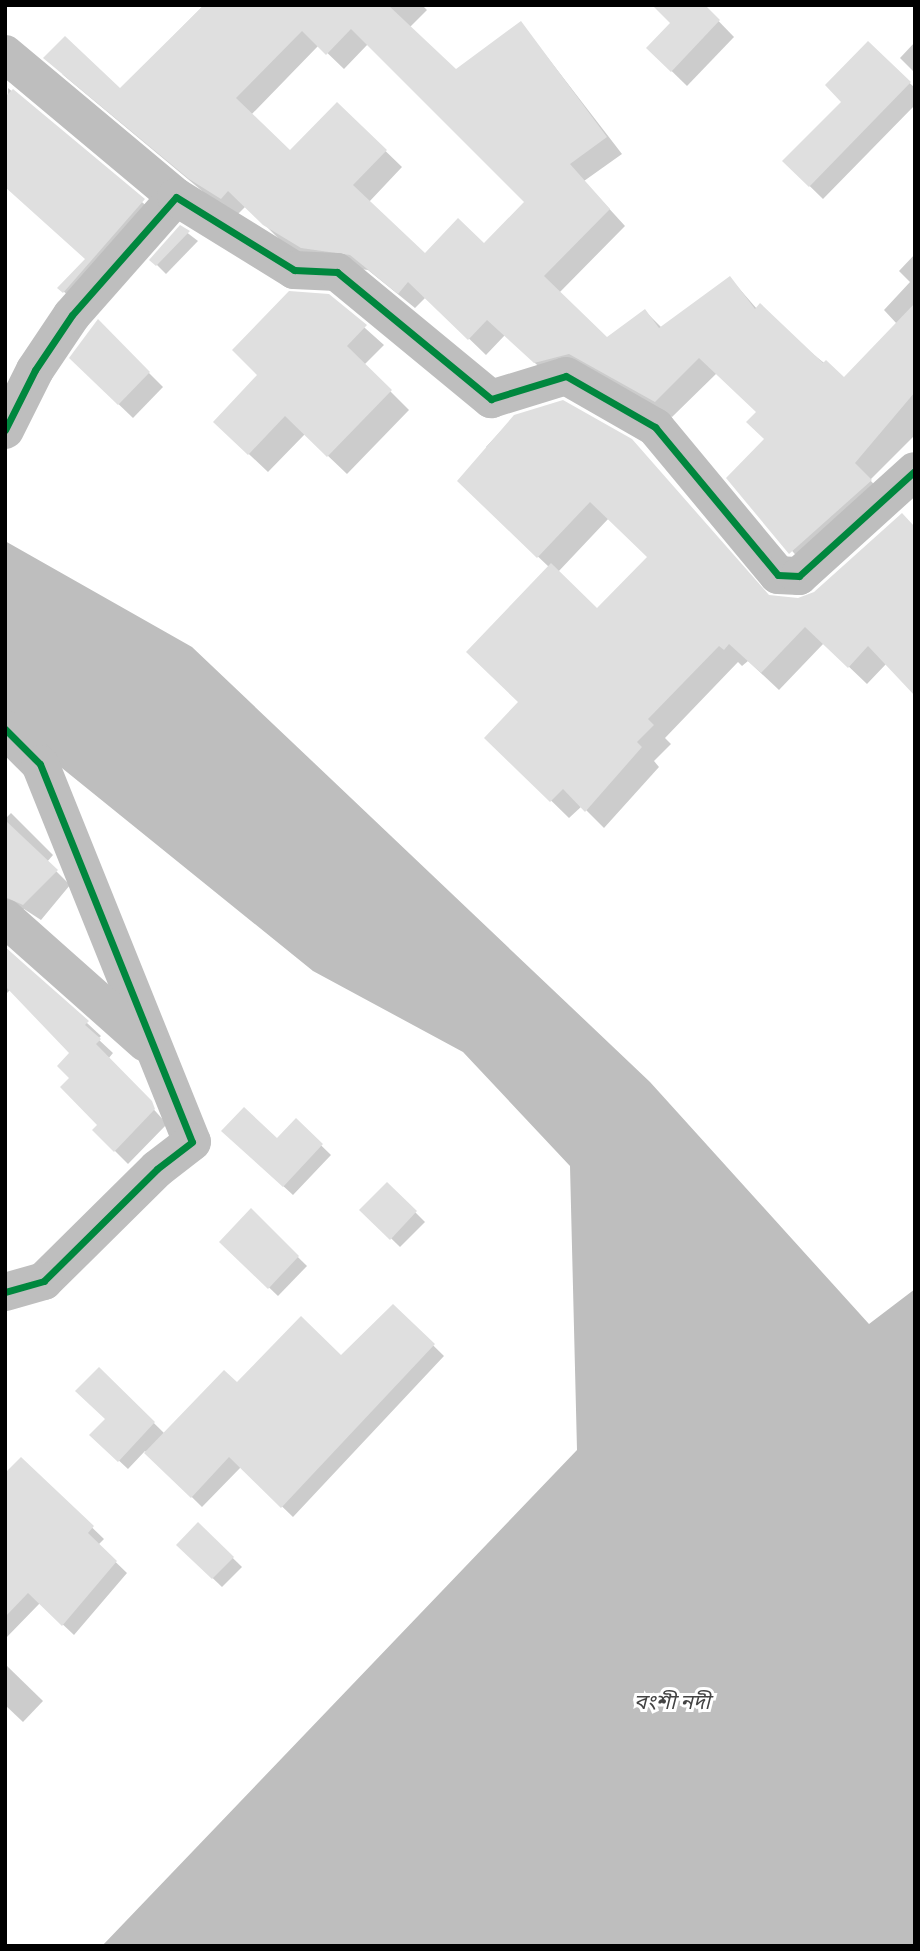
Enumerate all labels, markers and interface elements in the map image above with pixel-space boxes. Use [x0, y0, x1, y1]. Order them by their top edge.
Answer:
water label: বংশী নদী [634, 1689, 710, 1715]

